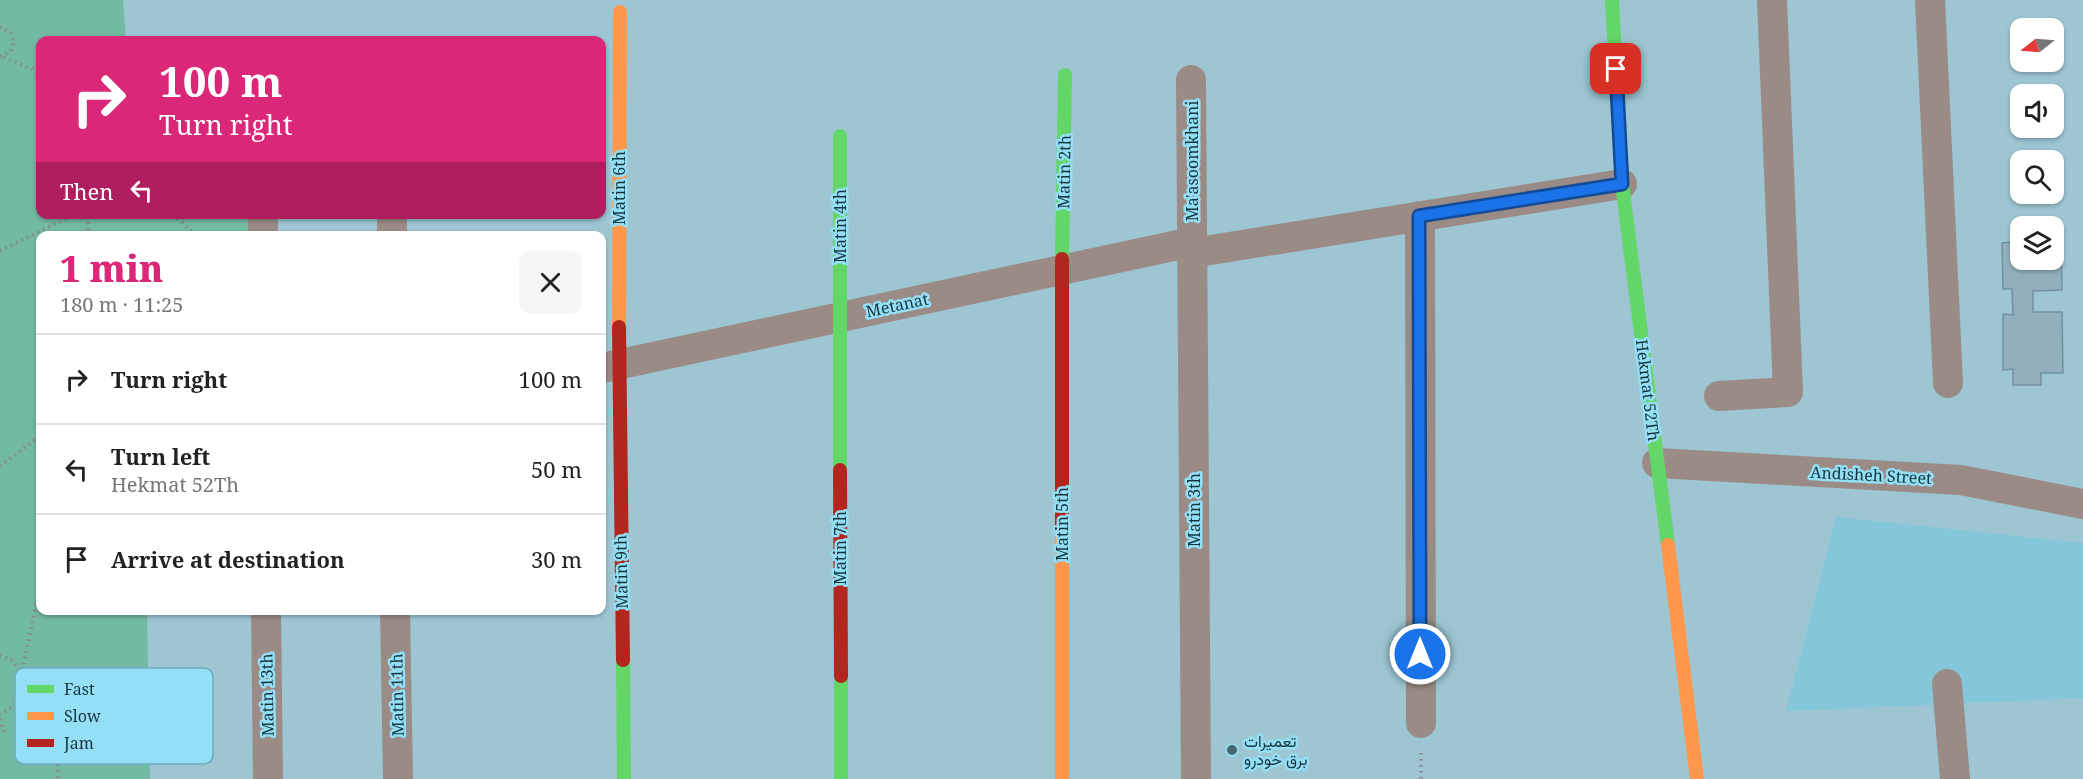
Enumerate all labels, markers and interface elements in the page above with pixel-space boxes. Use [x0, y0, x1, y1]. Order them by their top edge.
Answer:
north arrow [2010, 18, 2064, 72]
map controls [2010, 18, 2064, 270]
pin [1590, 43, 1641, 94]
text: 100 m [159, 52, 283, 109]
icon: arrive [1599, 52, 1632, 85]
icon: right [60, 60, 138, 138]
button: sound [2010, 84, 2064, 138]
street label: Ma'asoomkhani [1181, 101, 1203, 221]
text: Turn right [159, 106, 292, 143]
street label: Matin 2th [1052, 135, 1076, 209]
button: search [2010, 150, 2064, 204]
street label: Matin 6th [608, 151, 630, 225]
icon: left [125, 174, 158, 207]
text: Then [60, 176, 113, 206]
street label: Matin 4th [829, 189, 851, 263]
button: layers [2010, 216, 2064, 270]
text: 1 min [60, 244, 163, 293]
button: close [519, 251, 582, 314]
street label: Metanat [864, 288, 931, 322]
text: 180 m · 11:25 [60, 291, 183, 318]
street label: Hekmat 52Th [1631, 338, 1665, 442]
icon: right [60, 363, 93, 396]
text: Turn right [111, 364, 227, 394]
text: 100 m [519, 364, 582, 394]
text: Turn left [111, 441, 210, 471]
icon: left [60, 453, 93, 486]
text: 50 m [531, 454, 582, 484]
street label: Andisheh Street [1810, 461, 1933, 489]
text: Hekmat 52Th [111, 471, 239, 498]
street label: Matin 3th [1183, 473, 1205, 547]
street label: Matin 5th [1051, 487, 1073, 561]
street label: Matin 7th [829, 511, 851, 585]
street label: Matin 9th [609, 535, 633, 609]
icon: arrive [60, 543, 93, 576]
text: Arrive at destination [111, 544, 345, 574]
text: 30 m [531, 544, 582, 574]
position arrow [1388, 622, 1452, 686]
street label: Matin 13th [255, 653, 279, 737]
street label: Matin 11th [385, 653, 409, 737]
legend [15, 668, 213, 764]
text: Fast [64, 678, 95, 700]
text: Slow [64, 705, 101, 727]
place label: تعمیرات برق خودرو [1244, 730, 1308, 770]
text: Jam [63, 732, 94, 754]
marker: تعمیرات برق خودرو [1225, 743, 1239, 757]

